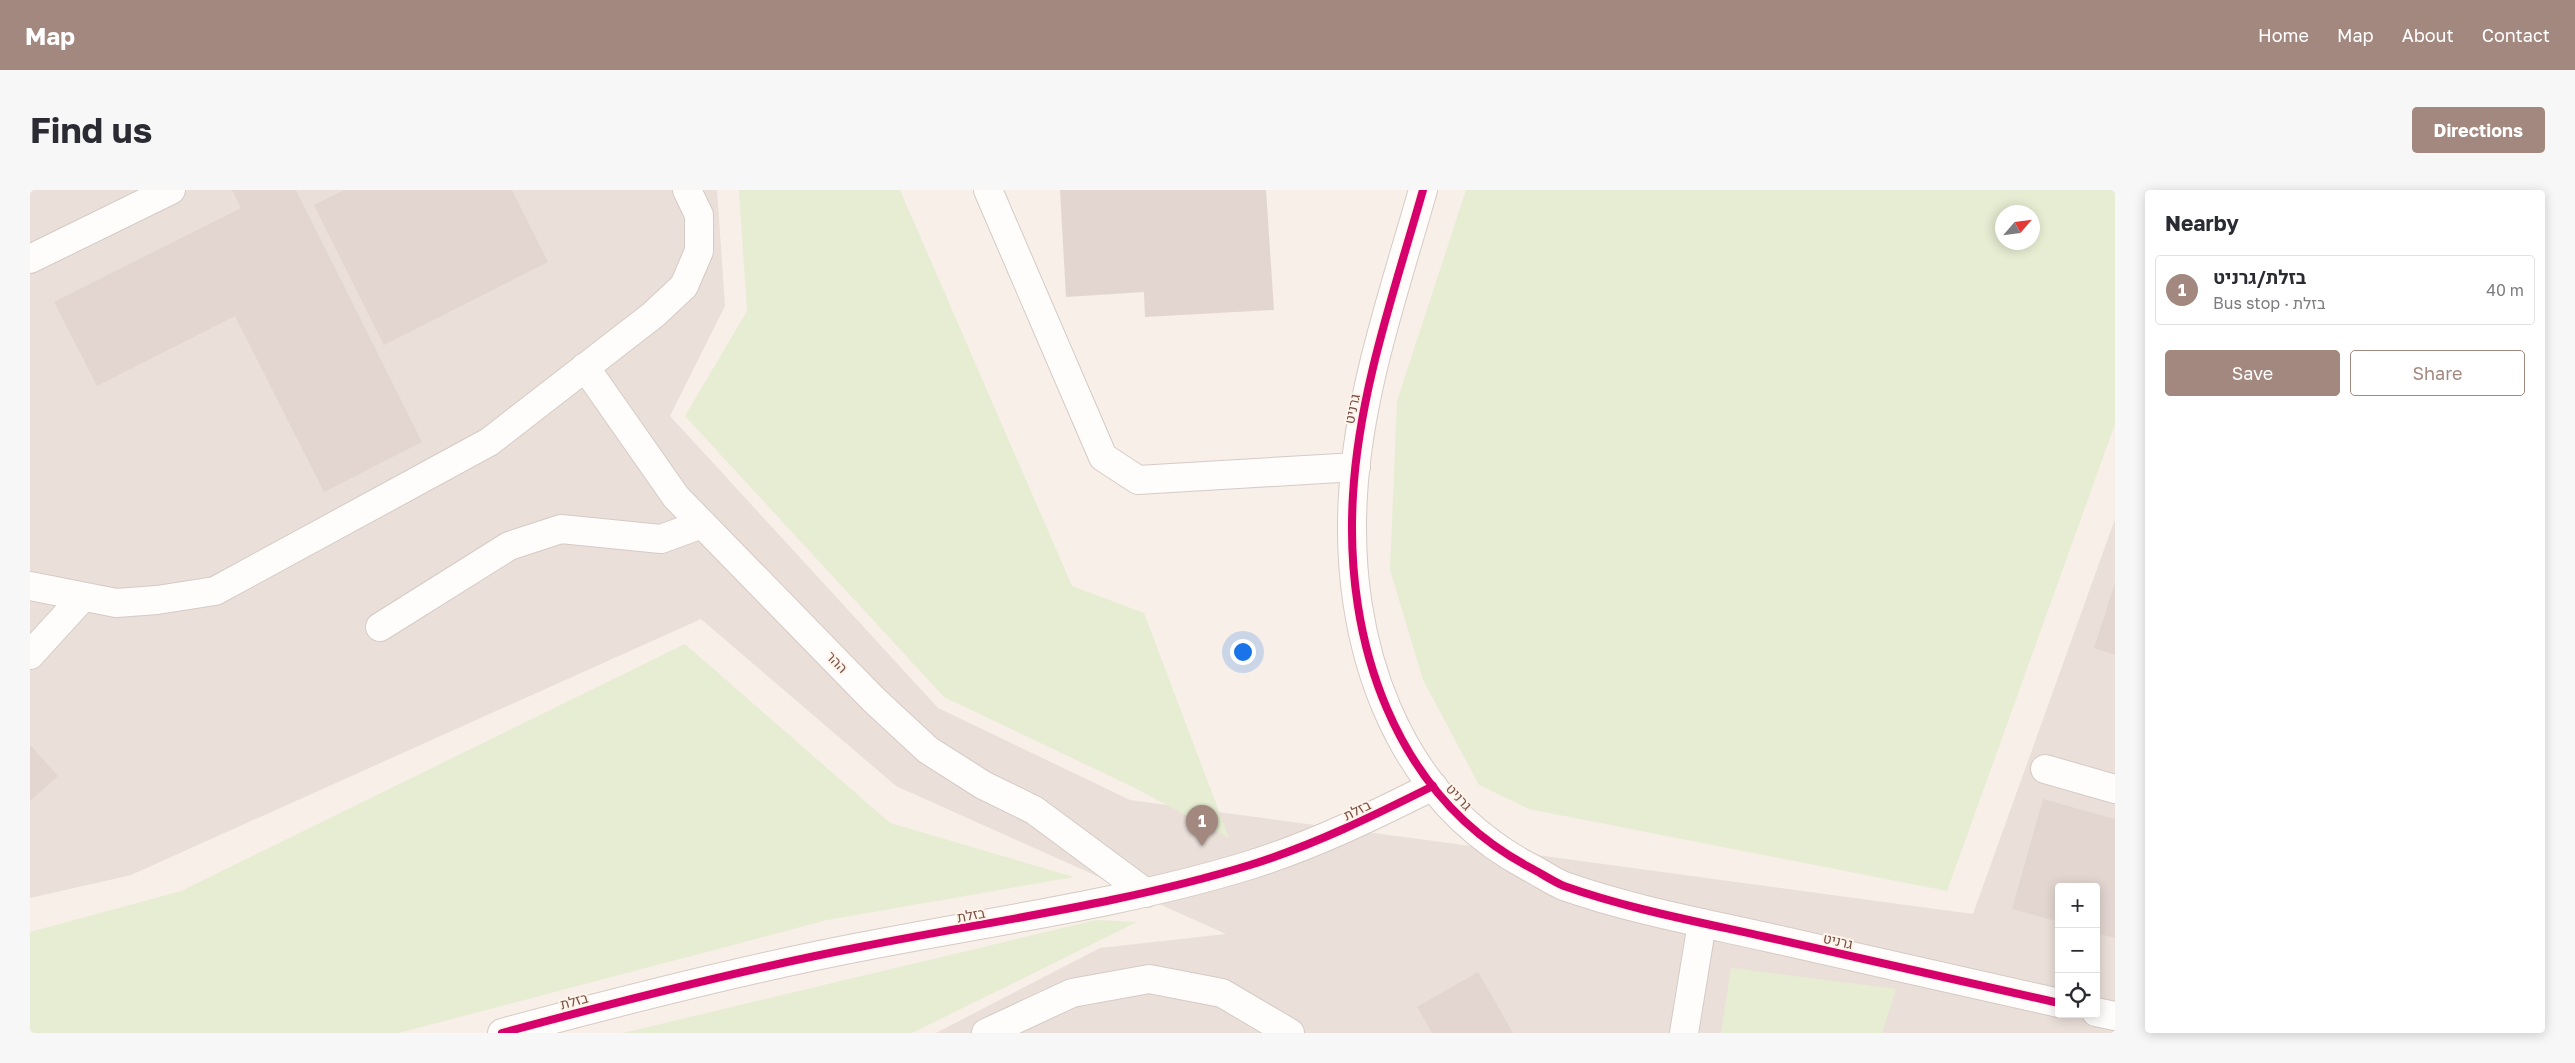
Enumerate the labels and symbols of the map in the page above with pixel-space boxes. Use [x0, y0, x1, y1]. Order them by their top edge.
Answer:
north arrow [1995, 205, 2040, 250]
street label: גרניט [1340, 392, 1363, 425]
your location [1230, 639, 1256, 665]
street label: ההר [823, 647, 852, 676]
street label: גרניט [1443, 780, 1476, 814]
street label: בזלת [1340, 795, 1374, 823]
pin: 1 [1186, 805, 1218, 846]
street label: בזלת [956, 904, 987, 925]
street label: גרניט [1821, 929, 1855, 952]
street label: בזלת [558, 988, 590, 1012]

